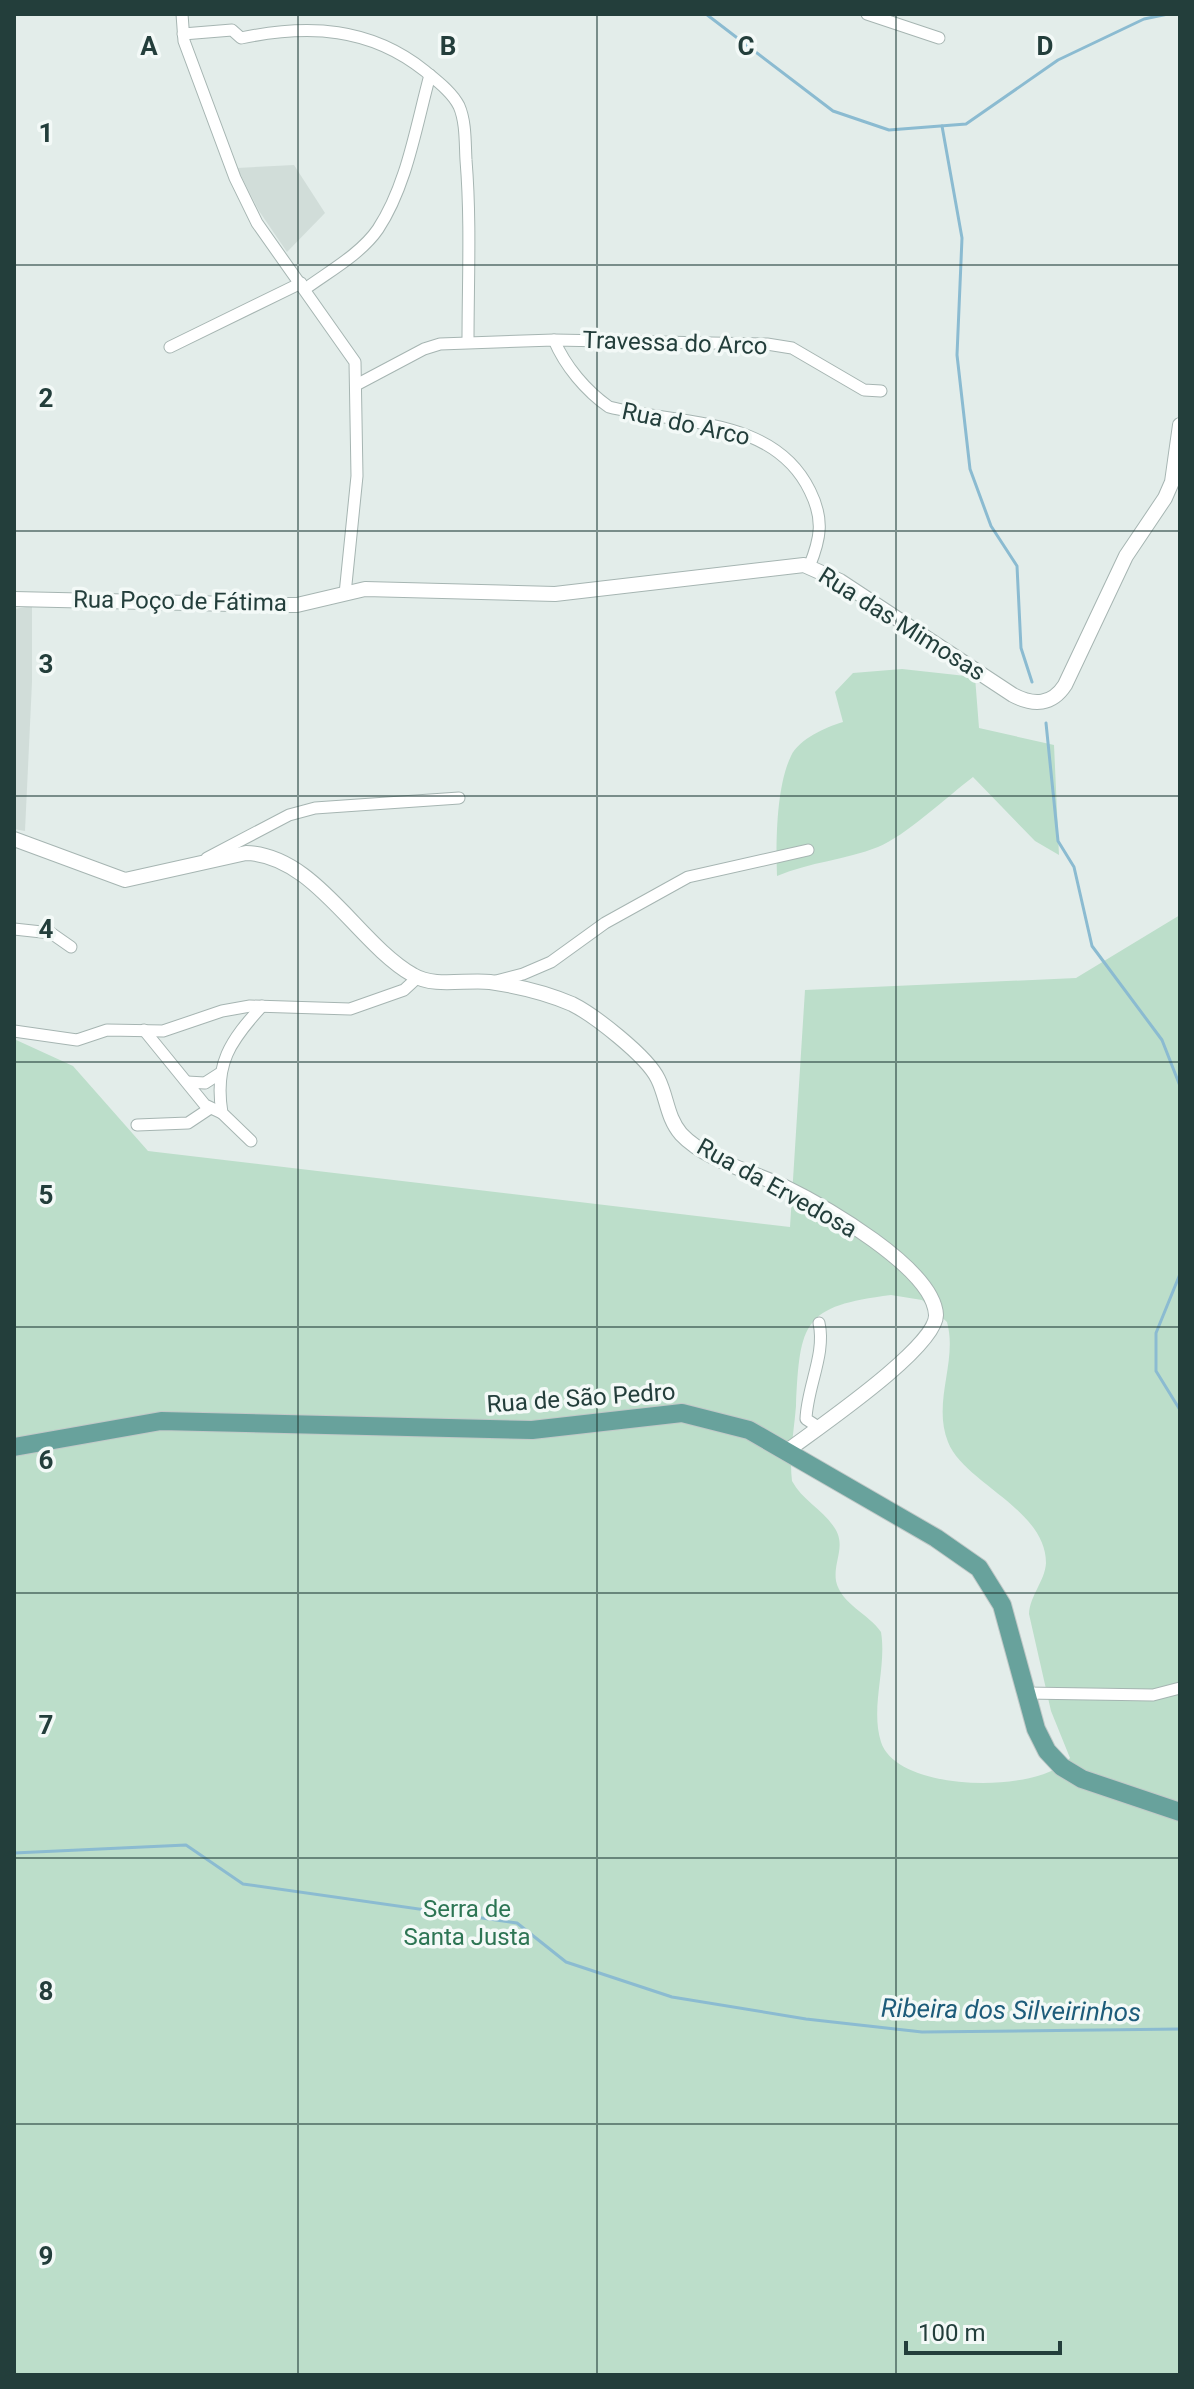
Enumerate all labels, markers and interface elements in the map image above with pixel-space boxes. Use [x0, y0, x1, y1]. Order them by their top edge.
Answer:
text: A [140, 31, 158, 61]
text: B [440, 31, 456, 61]
text: C [737, 31, 755, 61]
text: D [1037, 31, 1053, 61]
text: 1 [39, 118, 53, 148]
street label: Travessa do Arco [582, 326, 768, 360]
text: 2 [39, 383, 53, 413]
street label: Rua do Arco [619, 397, 753, 451]
street label: Rua das Mimosas [813, 561, 991, 687]
street label: Rua Poço de Fátima [73, 585, 287, 617]
text: 3 [39, 649, 53, 679]
text: 4 [39, 914, 54, 944]
street label: Rua da Ervedosa [692, 1133, 862, 1243]
text: 5 [39, 1180, 53, 1210]
street label: Rua de São Pedro [486, 1377, 676, 1419]
text: 6 [39, 1445, 54, 1475]
text: 7 [39, 1710, 53, 1740]
park label: Serra de Santa Justa [403, 1895, 531, 1951]
text: 8 [39, 1976, 53, 2006]
water label: Ribeira dos Silveirinhos [881, 1993, 1141, 2027]
text: 9 [39, 2241, 53, 2271]
scale bar [906, 2305, 1060, 2355]
text: 100 m [918, 2319, 985, 2347]

